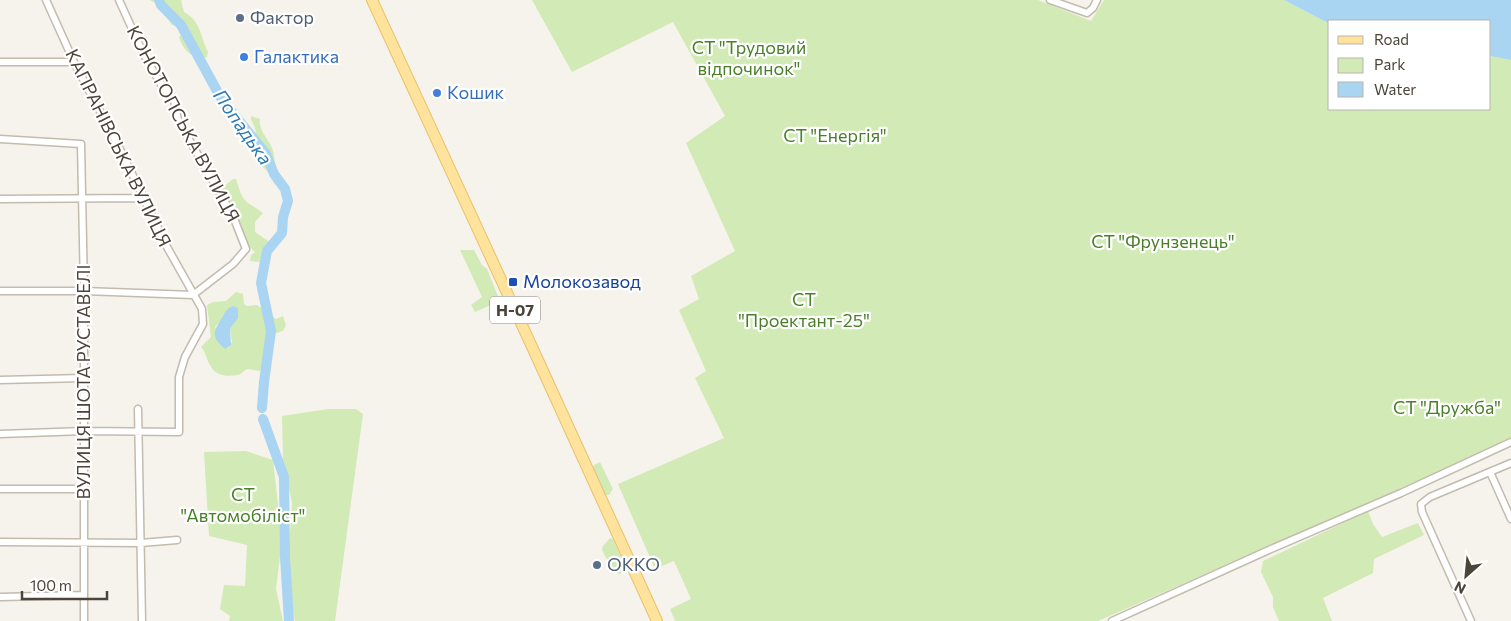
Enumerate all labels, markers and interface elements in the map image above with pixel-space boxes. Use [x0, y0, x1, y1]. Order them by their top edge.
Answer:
place label: Фактор [250, 6, 314, 28]
marker: Фактор [234, 12, 246, 24]
legend [1328, 20, 1491, 110]
street label: КОНОТОПСЬКА ВУЛИЦЯ [123, 22, 245, 225]
text: Road [1374, 30, 1409, 48]
park label: СТ "Трудовий відпочинок" [692, 36, 806, 79]
street label: КАПРАНІВСЬКА ВУЛИЦЯ [61, 45, 176, 250]
place label: Галактика [254, 45, 339, 67]
marker: Галактика [238, 51, 250, 63]
text: Park [1374, 55, 1405, 73]
text: Water [1374, 80, 1416, 98]
place label: Кошик [447, 81, 504, 103]
water label: Попадька [209, 84, 278, 169]
marker: Кошик [431, 87, 443, 99]
park label: СТ "Енергія" [783, 124, 887, 146]
park label: СТ "Фрунзенець" [1091, 230, 1235, 252]
street label: ВУЛИЦЯ ШОТА РУСТАВЕЛІ [72, 265, 94, 500]
place label: Молокозавод [523, 270, 641, 292]
marker: Молокозавод [507, 276, 519, 288]
park label: СТ "Проектант-25" [738, 288, 870, 331]
road number: Н-07 [490, 296, 540, 324]
park label: СТ "Дружба" [1393, 396, 1501, 418]
park label: СТ "Автомобіліст" [181, 483, 305, 526]
north arrow [1441, 551, 1491, 601]
place label: ОККО [607, 553, 660, 575]
marker: ОККО [591, 559, 603, 571]
scale bar [22, 568, 108, 600]
text: 100 m [30, 576, 72, 594]
text: N [1451, 578, 1468, 598]

